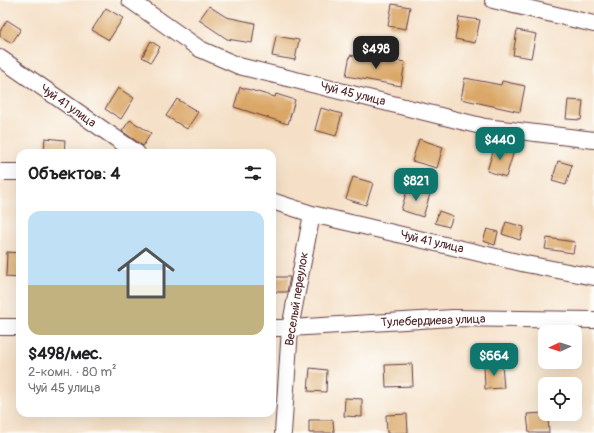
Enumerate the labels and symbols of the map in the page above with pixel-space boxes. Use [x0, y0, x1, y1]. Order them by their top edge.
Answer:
pin: $498 [352, 36, 400, 70]
street label: Чуй 45 улица [319, 79, 388, 109]
street label: Чуй 41 улица [37, 81, 99, 131]
pin: $440 [476, 127, 524, 161]
pin: $821 [392, 168, 440, 202]
street label: Чуй 41 улица [399, 227, 466, 257]
street label: Веселый переулок [282, 251, 312, 347]
street label: Тулебердиева улица [380, 312, 486, 330]
north arrow [538, 325, 582, 369]
pin: $664 [470, 343, 518, 377]

